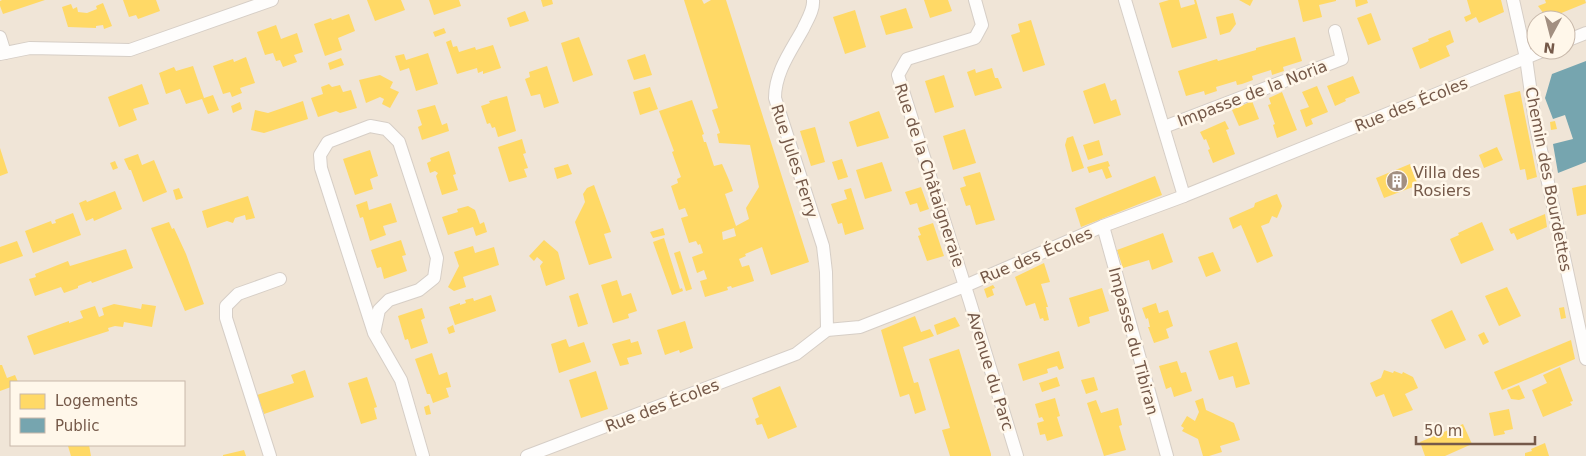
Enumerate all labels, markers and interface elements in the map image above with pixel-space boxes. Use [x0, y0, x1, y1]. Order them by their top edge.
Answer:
north arrow [1526, 10, 1576, 60]
text: N [1543, 39, 1556, 57]
street label: Impasse de la Noria [1175, 56, 1330, 131]
street label: Rue des Écoles [1352, 73, 1470, 136]
street label: Rue de la Châtaigneraie [891, 81, 968, 270]
street label: Chemin des Bourdettes [1521, 85, 1576, 273]
street label: Rue Jules Ferry [767, 102, 822, 220]
place label: Villa des Rosiers [1413, 163, 1480, 200]
building icon: Villa des Rosiers [1385, 169, 1409, 193]
street label: Rue des Écoles [977, 223, 1095, 288]
street label: Impasse du Tibiran [1105, 265, 1162, 417]
street label: Avenue du Parc [963, 309, 1018, 433]
street label: Rue des Écoles [603, 375, 722, 436]
legend [10, 381, 185, 446]
text: Logements [55, 392, 138, 410]
scale bar [1416, 414, 1535, 446]
text: Public [55, 417, 99, 435]
text: 50 m [1424, 422, 1462, 440]

